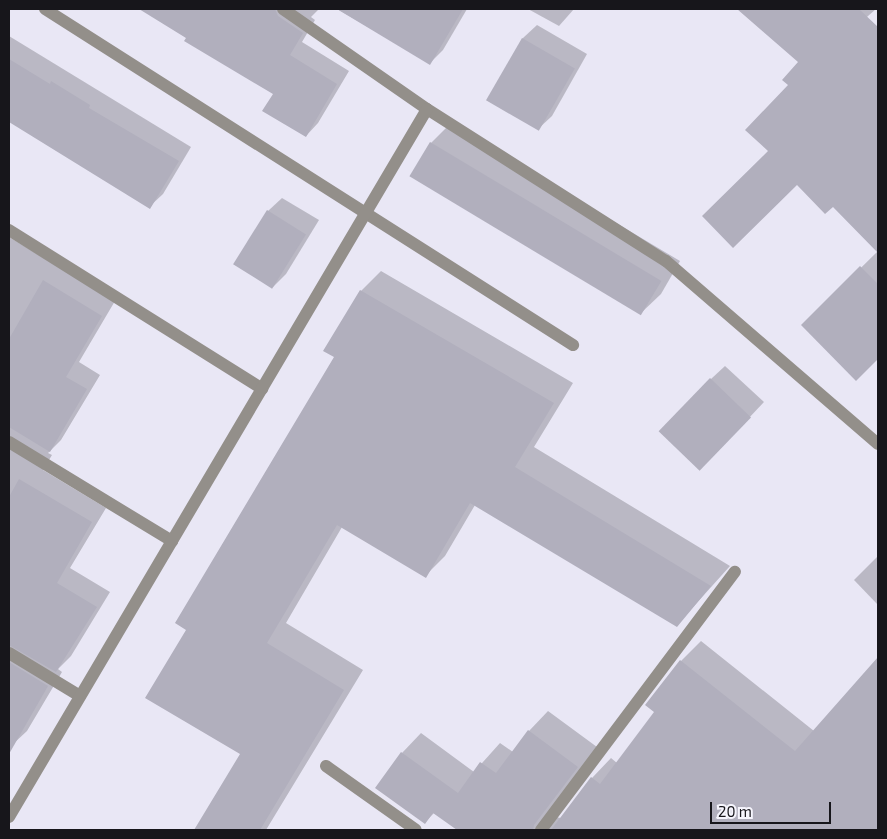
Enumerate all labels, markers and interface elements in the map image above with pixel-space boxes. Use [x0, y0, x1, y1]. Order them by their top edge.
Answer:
scale bar [712, 792, 833, 824]
text: 20 m [718, 802, 752, 820]

